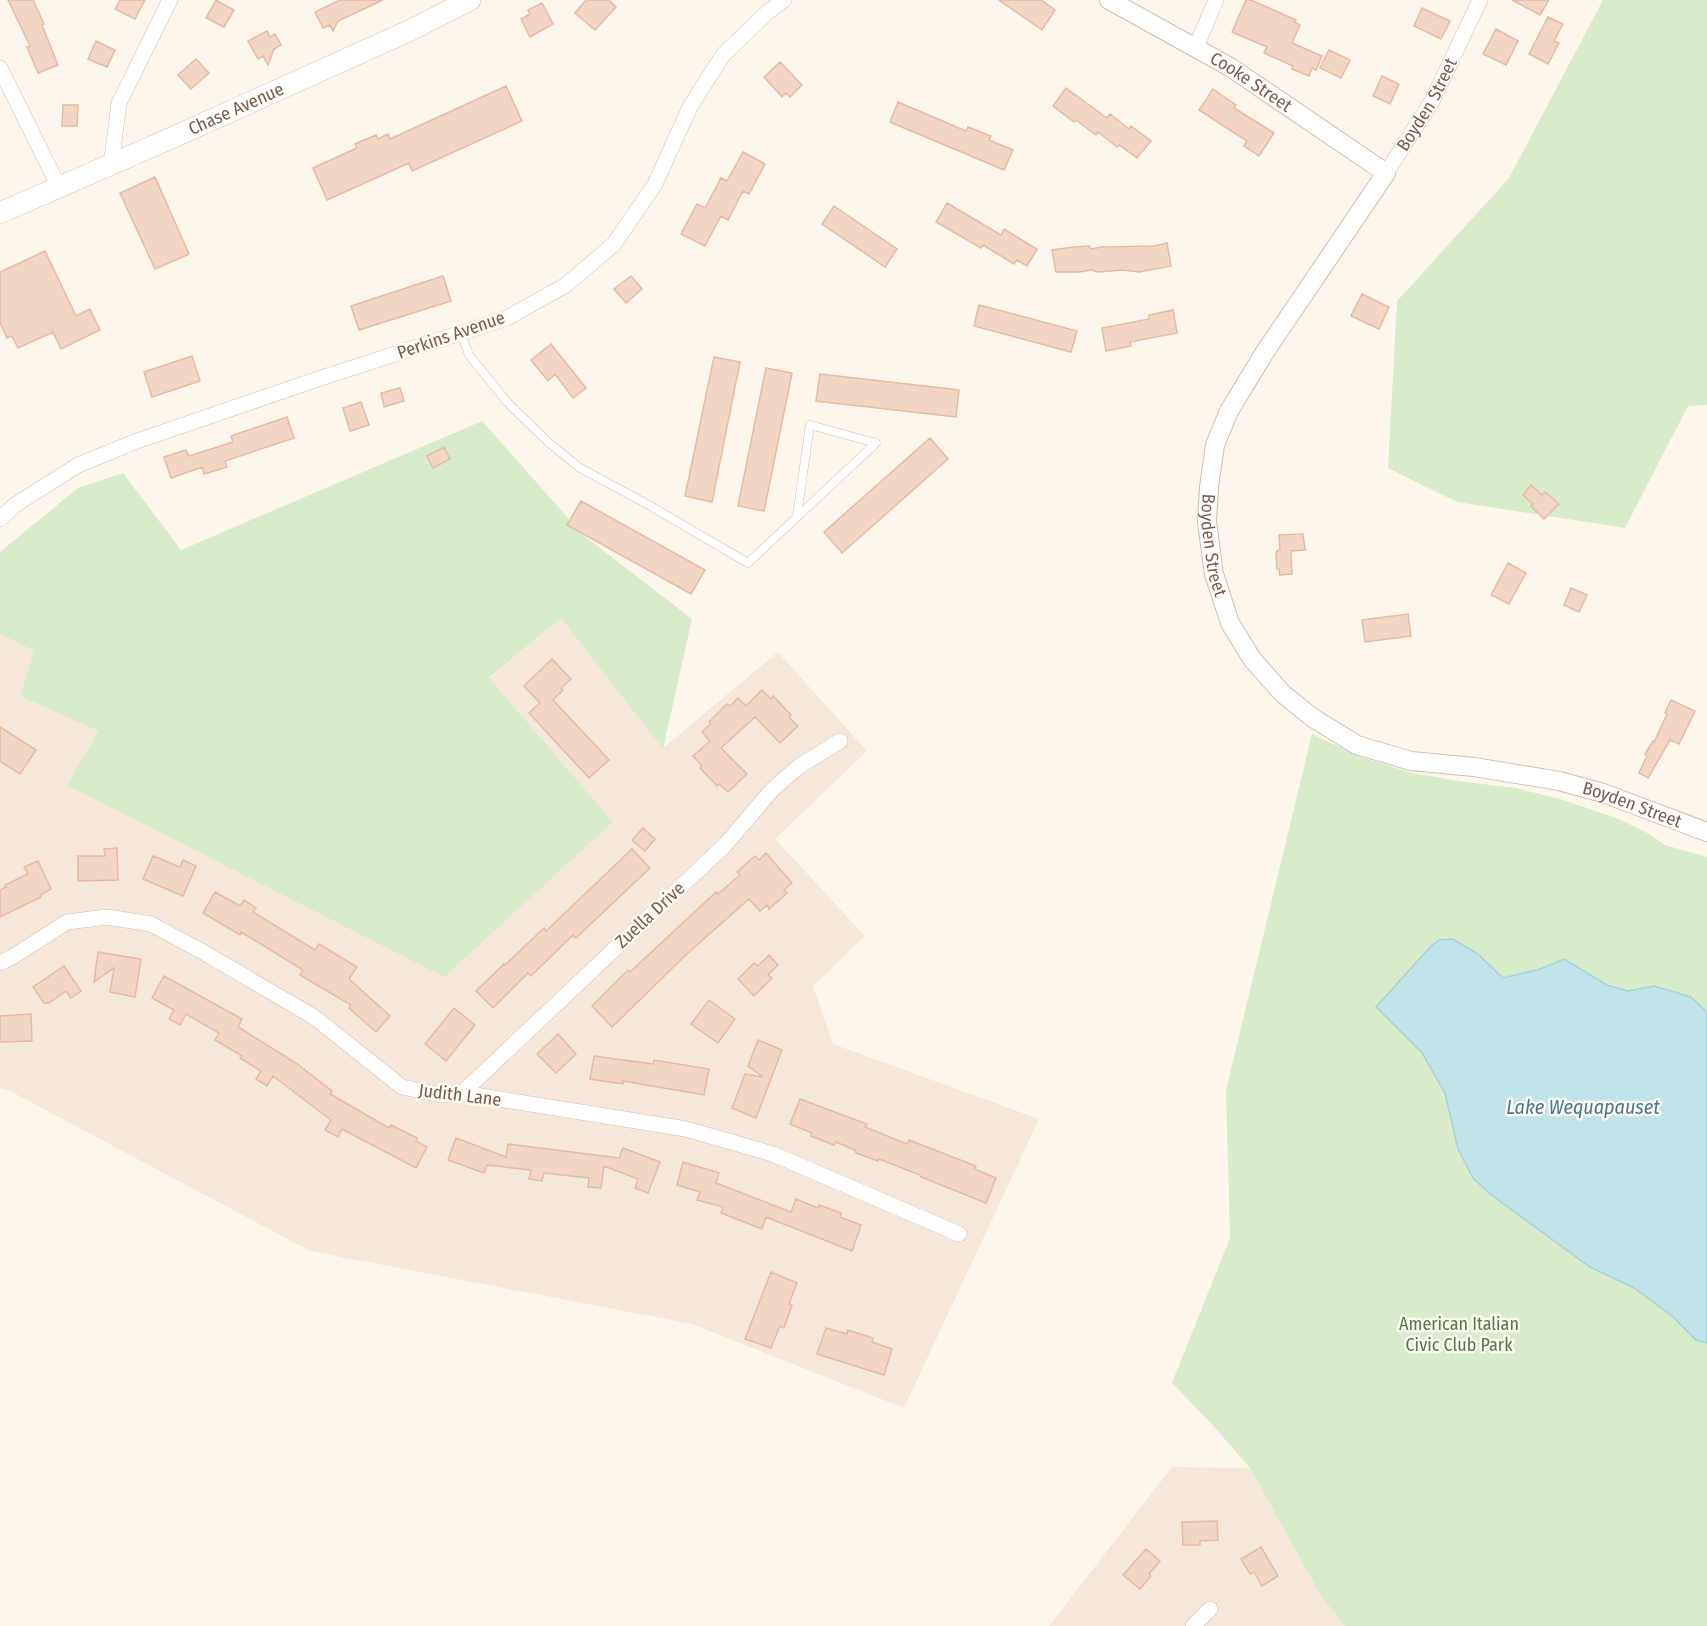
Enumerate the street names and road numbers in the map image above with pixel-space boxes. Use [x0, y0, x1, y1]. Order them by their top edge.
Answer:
street label: Cooke Street [1206, 47, 1296, 117]
street label: Boyden Street [1392, 54, 1462, 155]
street label: Chase Avenue [185, 78, 287, 140]
street label: Perkins Avenue [394, 306, 508, 364]
street label: Boyden Street [1196, 493, 1232, 599]
street label: Boyden Street [1580, 777, 1685, 833]
street label: Zuella Drive [611, 877, 689, 953]
street label: Judith Lane [417, 1079, 503, 1111]

